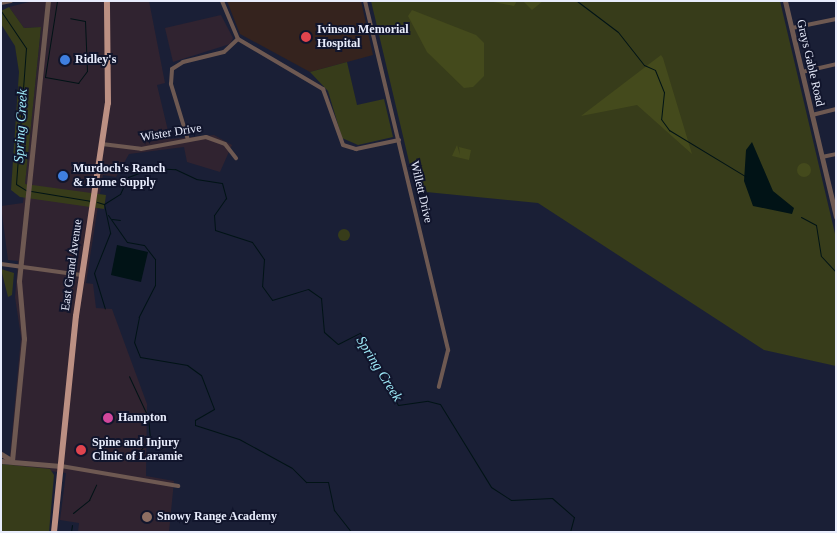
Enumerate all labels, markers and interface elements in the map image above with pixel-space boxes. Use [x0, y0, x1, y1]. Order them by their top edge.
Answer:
street label: Grays Gable Road [793, 18, 827, 108]
place label: Ivinson Memorial Hospital [317, 23, 409, 51]
marker: Ivinson Memorial Hospital [299, 30, 313, 44]
place label: Ridley's [75, 53, 116, 67]
marker: Ridley's [59, 54, 71, 66]
water label: Spring Creek [11, 89, 31, 163]
street label: Wister Drive [139, 121, 203, 145]
street label: Willett Drive [407, 160, 435, 224]
place label: Murdoch's Ranch & Home Supply [73, 162, 165, 190]
marker: Murdoch's Ranch & Home Supply [57, 170, 69, 182]
street label: East Grand Avenue [58, 218, 86, 312]
water label: Spring Creek [352, 333, 406, 405]
place label: Hampton [118, 411, 167, 425]
marker: Hampton [102, 412, 114, 424]
place label: Spine and Injury Clinic of Laramie [92, 436, 183, 464]
marker: Spine and Injury Clinic of Laramie [74, 443, 88, 457]
place label: Snowy Range Academy [157, 510, 278, 524]
marker: Snowy Range Academy [141, 511, 153, 523]

